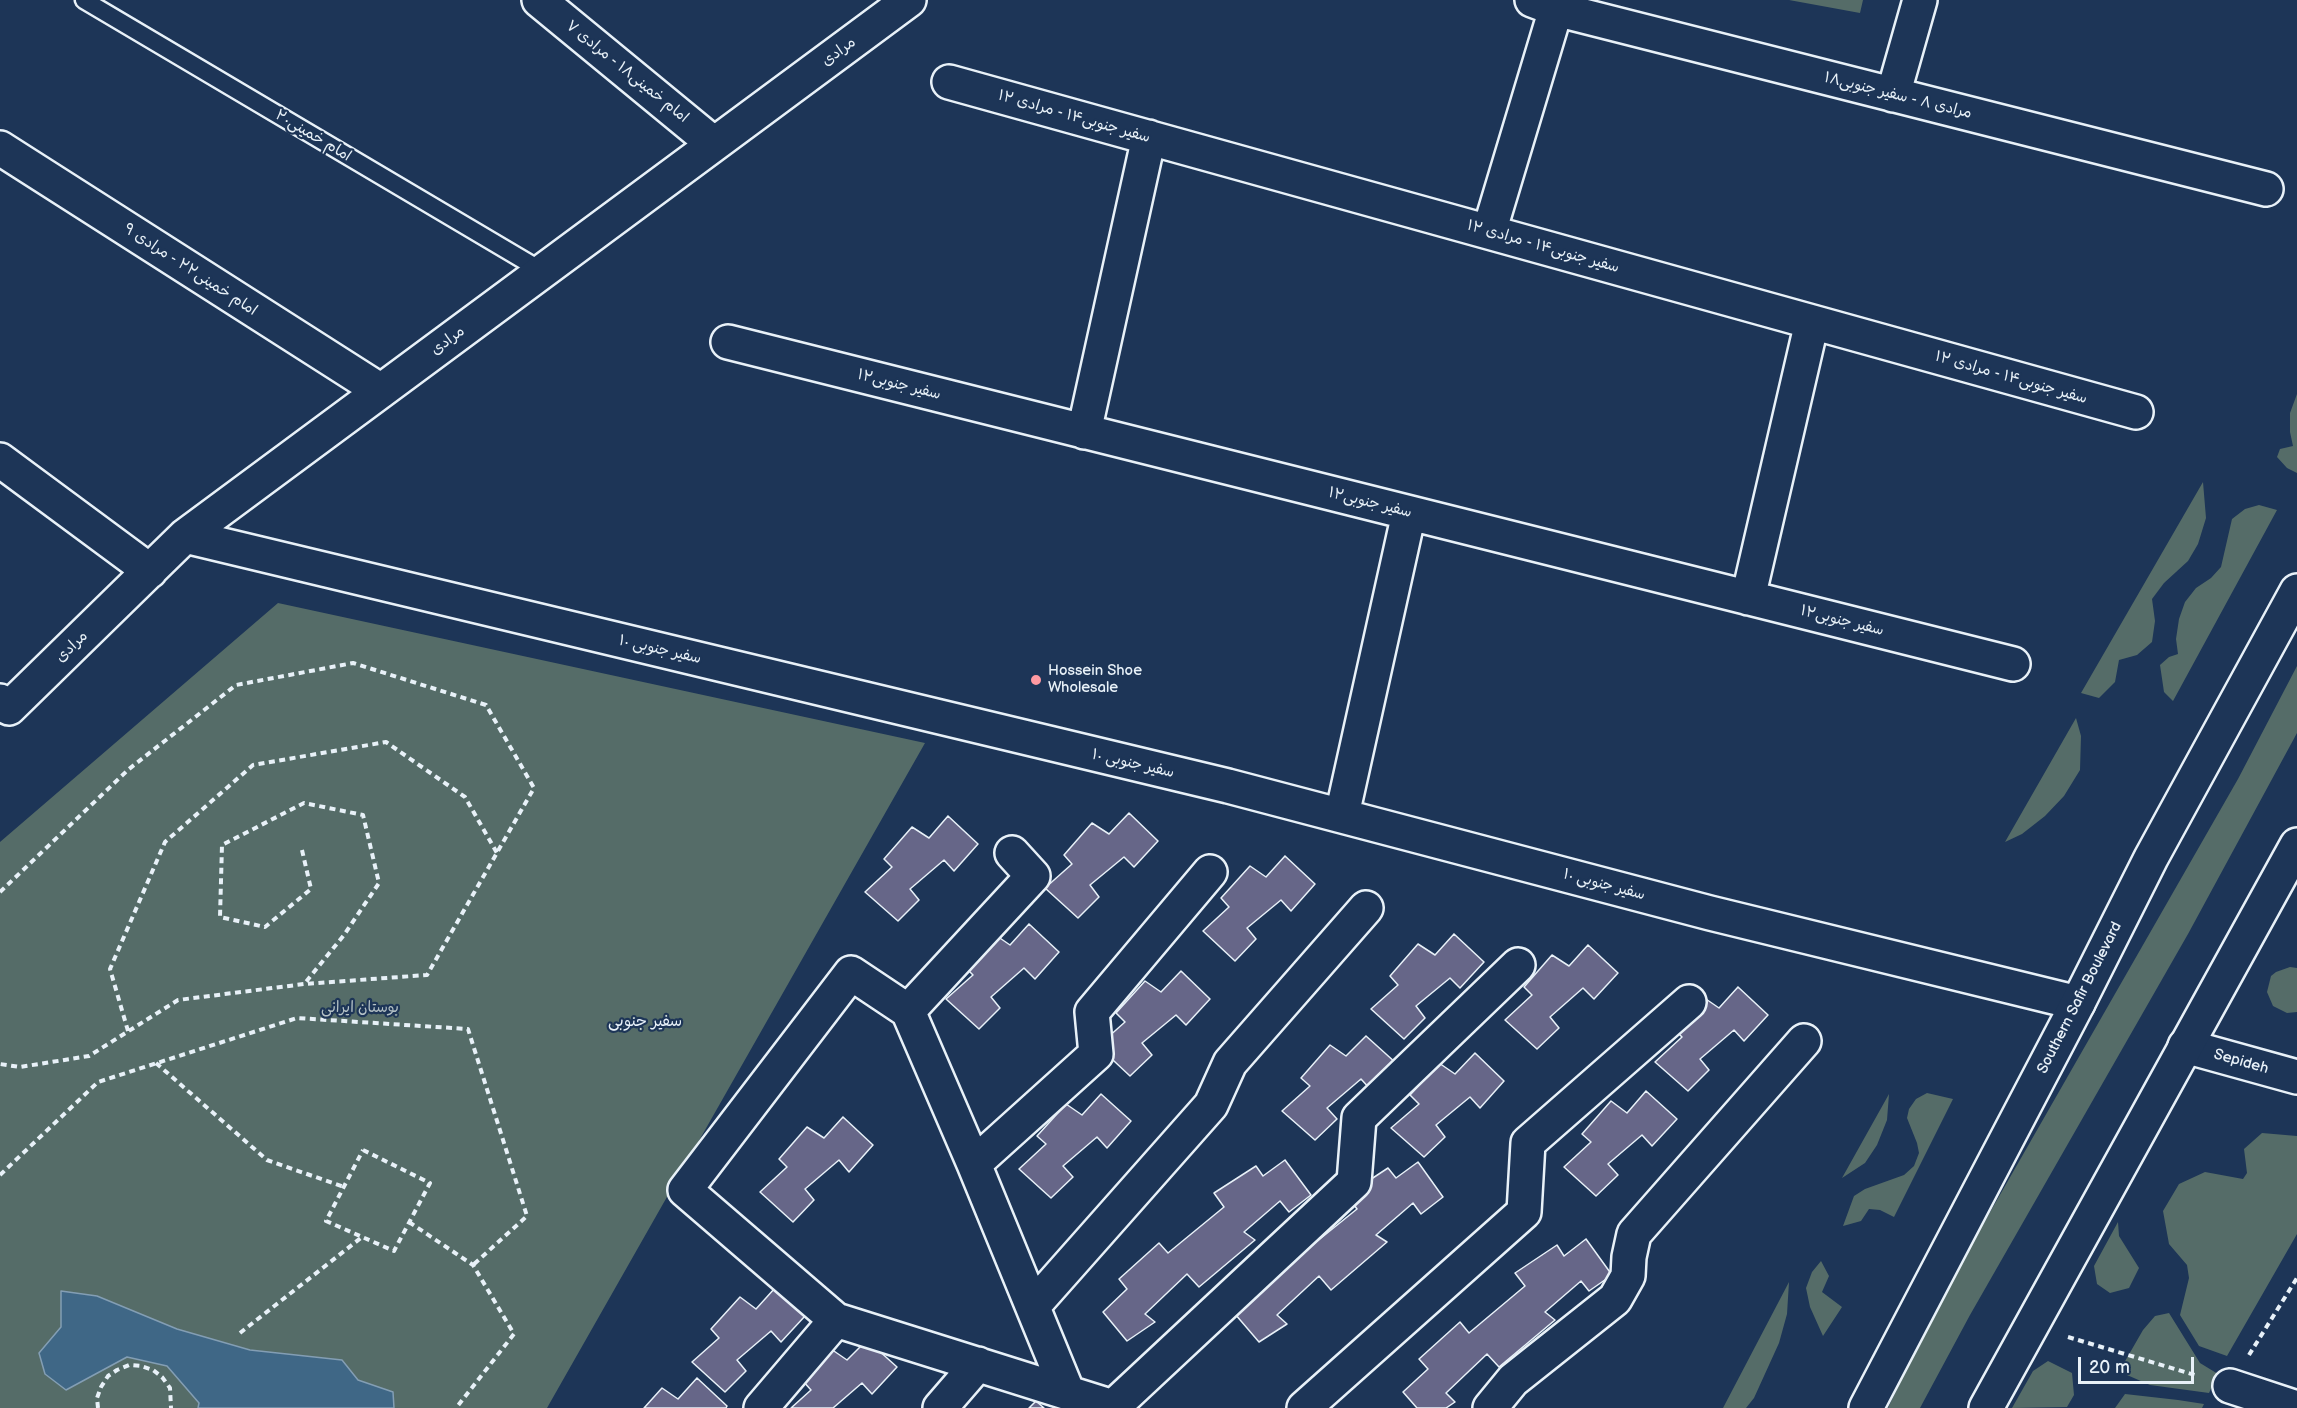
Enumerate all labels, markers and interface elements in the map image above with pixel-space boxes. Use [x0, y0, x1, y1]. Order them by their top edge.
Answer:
street label: امام خمینی۱۸ - مرادی ۷ [562, 17, 692, 127]
street label: مرادی [818, 34, 860, 70]
street label: مرادی ۸ - سفیر جنوبی۱۸ [1822, 69, 1974, 123]
street label: سفیر جنوبی۱۴ - مرادی ۱۲ [996, 87, 1152, 147]
street label: امام خمینی۲۰ [272, 106, 354, 166]
street label: سفیر جنوبی۱۴ - مرادی ۱۲ [1465, 217, 1621, 277]
street label: امام خمینی۲۲ - مرادی ۹ [120, 220, 260, 320]
street label: مرادی [427, 322, 469, 360]
street label: سفیر جنوبی۱۴ - مرادی ۱۲ [1933, 348, 2089, 408]
street label: سفیر جنوبی۱۲ [855, 366, 943, 404]
street label: سفیر جنوبی۱۲ [1326, 484, 1414, 522]
street label: سفیر جنوبی۱۲ [1798, 602, 1886, 640]
street label: مرادی [52, 627, 92, 667]
street label: سفیر جنوبی ۱۰ [617, 632, 703, 668]
place label: Hossein Shoe Wholesale [1048, 662, 1142, 697]
marker: Hossein Shoe Wholesale [1029, 673, 1043, 687]
street label: سفیر جنوبی ۱۰ [1090, 746, 1176, 782]
street label: سفیر جنوبی ۱۰ [1561, 865, 1647, 905]
street label: Southern Safir Boulevard [2034, 919, 2126, 1077]
park label: بوستان ایرانی [321, 999, 399, 1017]
district label: سفیر جنوبی [608, 1012, 682, 1032]
street label: Sepideh [2212, 1046, 2270, 1078]
scale bar [2081, 1345, 2196, 1383]
text: 20 m [2089, 1357, 2130, 1378]

